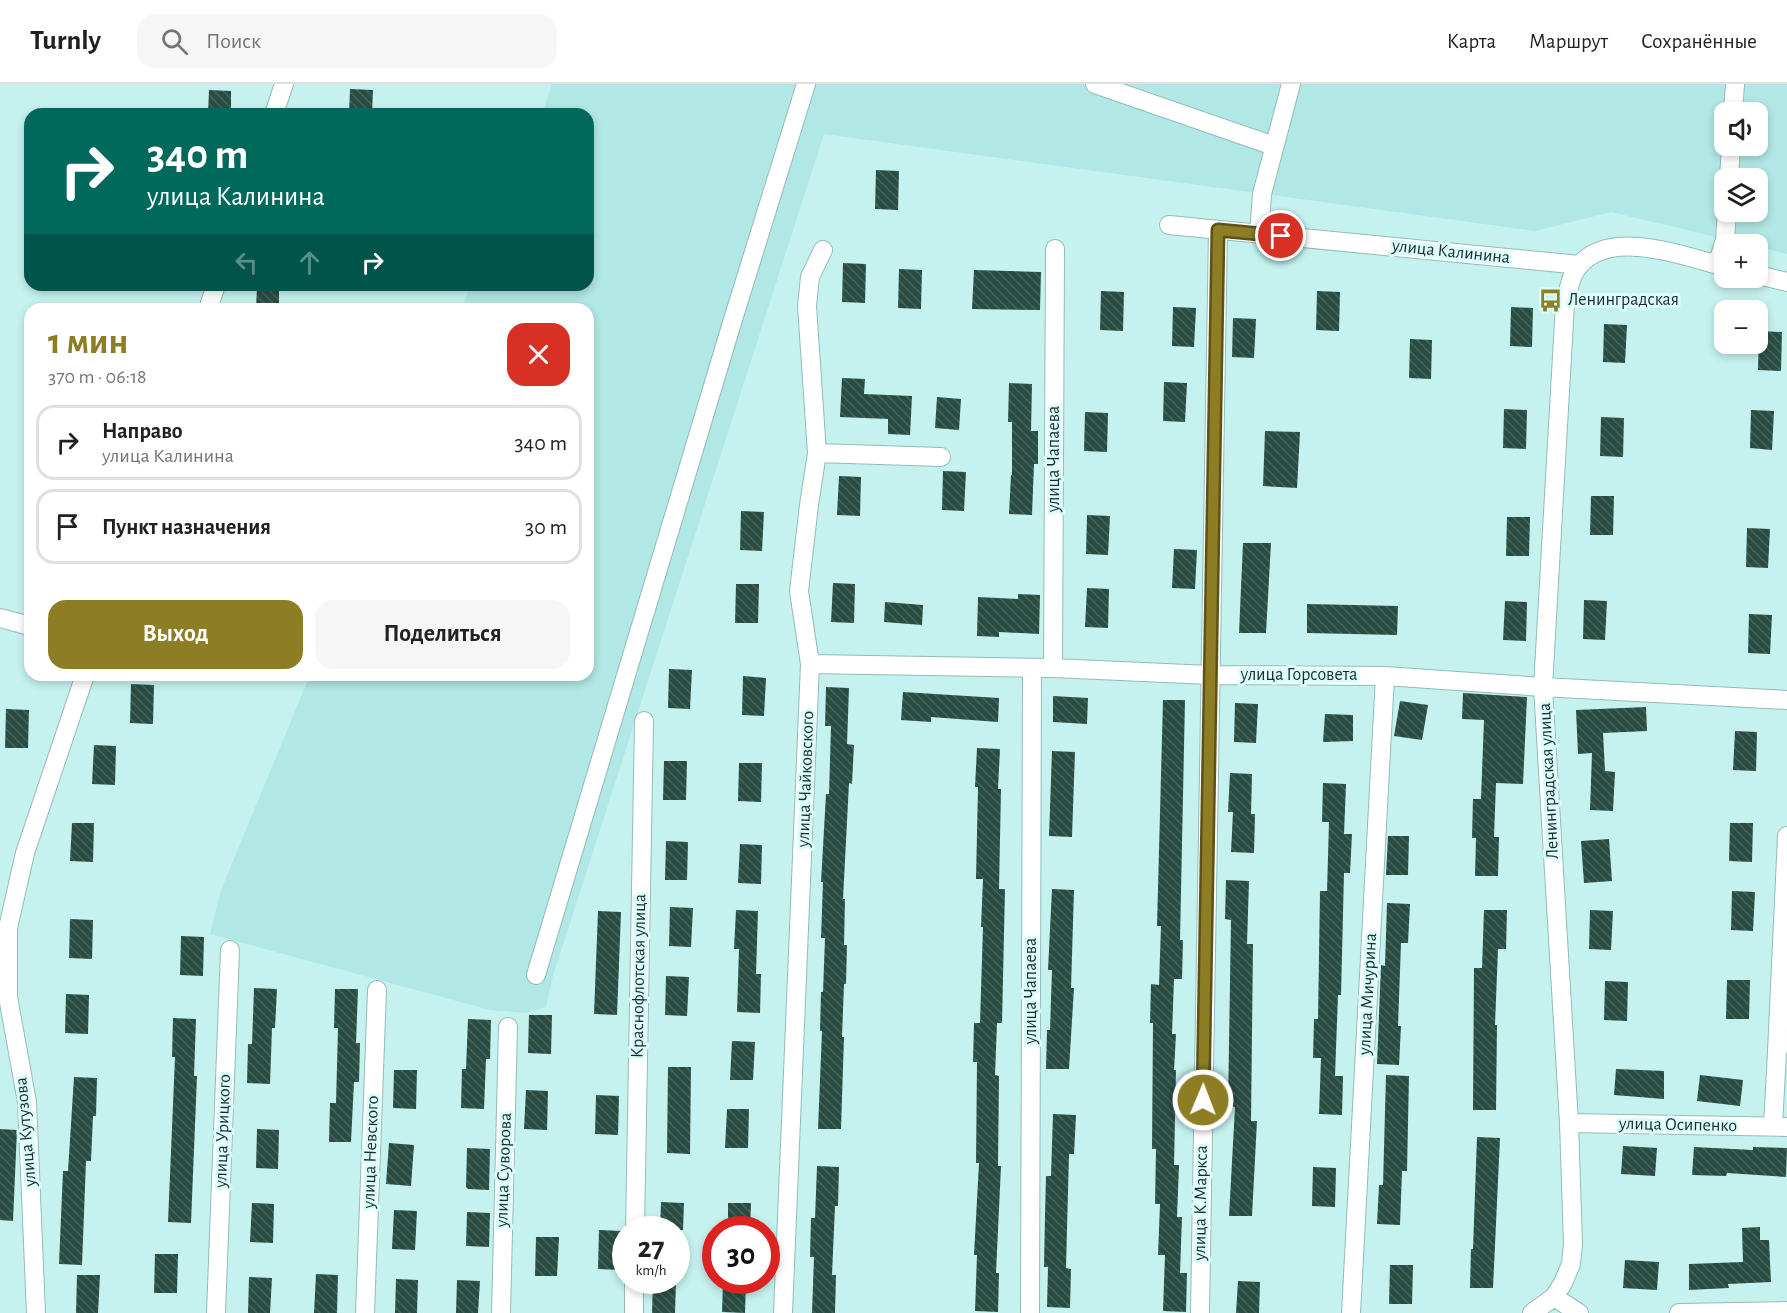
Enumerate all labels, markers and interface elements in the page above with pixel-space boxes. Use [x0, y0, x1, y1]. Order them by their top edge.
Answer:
search box [137, 14, 557, 68]
icon: search [158, 25, 191, 58]
text: Turnly [30, 27, 101, 55]
text: Поиск [206, 30, 261, 52]
text: Карта [1447, 31, 1496, 52]
text: Маршрут [1529, 31, 1608, 52]
text: Сохранённые [1641, 31, 1757, 52]
map controls [1714, 102, 1768, 354]
button: sound [1714, 102, 1768, 156]
icon: right [48, 132, 126, 210]
text: 340 m [147, 134, 248, 176]
button: layers [1714, 168, 1768, 222]
text: улица Калинина [147, 183, 325, 210]
pin [1255, 210, 1306, 261]
icon: arrive [1264, 219, 1297, 252]
button: + [1714, 234, 1768, 288]
street label: улица Калинина [1390, 237, 1511, 267]
icon: left [230, 246, 263, 279]
icon: ahead [293, 246, 326, 279]
icon: right [356, 246, 389, 279]
bus stop icon: Ленинградская [1537, 287, 1563, 313]
place label: Ленинградская [1568, 291, 1679, 309]
button: − [1714, 300, 1768, 354]
button: close [507, 323, 570, 386]
text: 1 мин [48, 324, 128, 360]
text: 370 m · 06:18 [48, 367, 147, 387]
street label: улица Чапаева [1045, 406, 1063, 513]
text: Направо [102, 420, 183, 442]
icon: right [51, 426, 84, 459]
text: 340 m [515, 432, 567, 454]
text: улица Калинина [102, 446, 234, 466]
icon: arrive [51, 510, 84, 543]
text: Пункт назначения [102, 516, 271, 538]
text: 30 m [525, 516, 567, 538]
button: Выход [48, 600, 303, 669]
button: Поделиться [315, 600, 570, 669]
street label: улица Горсовета [1240, 666, 1357, 684]
street label: Ленинградская улица [1536, 702, 1562, 860]
street label: улица Чайковского [795, 710, 817, 849]
street label: Краснофлотская улица [629, 894, 649, 1058]
street label: улица Мичурина [1356, 933, 1380, 1056]
street label: улица Чапаева [1022, 938, 1040, 1045]
position arrow [1171, 1068, 1235, 1132]
street label: улица Урицкого [212, 1074, 234, 1189]
street label: улица Кутузова [12, 1076, 40, 1189]
street label: улица Невского [360, 1095, 382, 1210]
street label: улица Суворова [493, 1112, 515, 1229]
street label: улица Осипенко [1618, 1115, 1737, 1135]
street label: улица К.Маркса [1191, 1145, 1211, 1262]
speed limit sign: 30 [702, 1216, 780, 1294]
text: 27 [637, 1233, 665, 1263]
text: km/h [636, 1263, 666, 1278]

